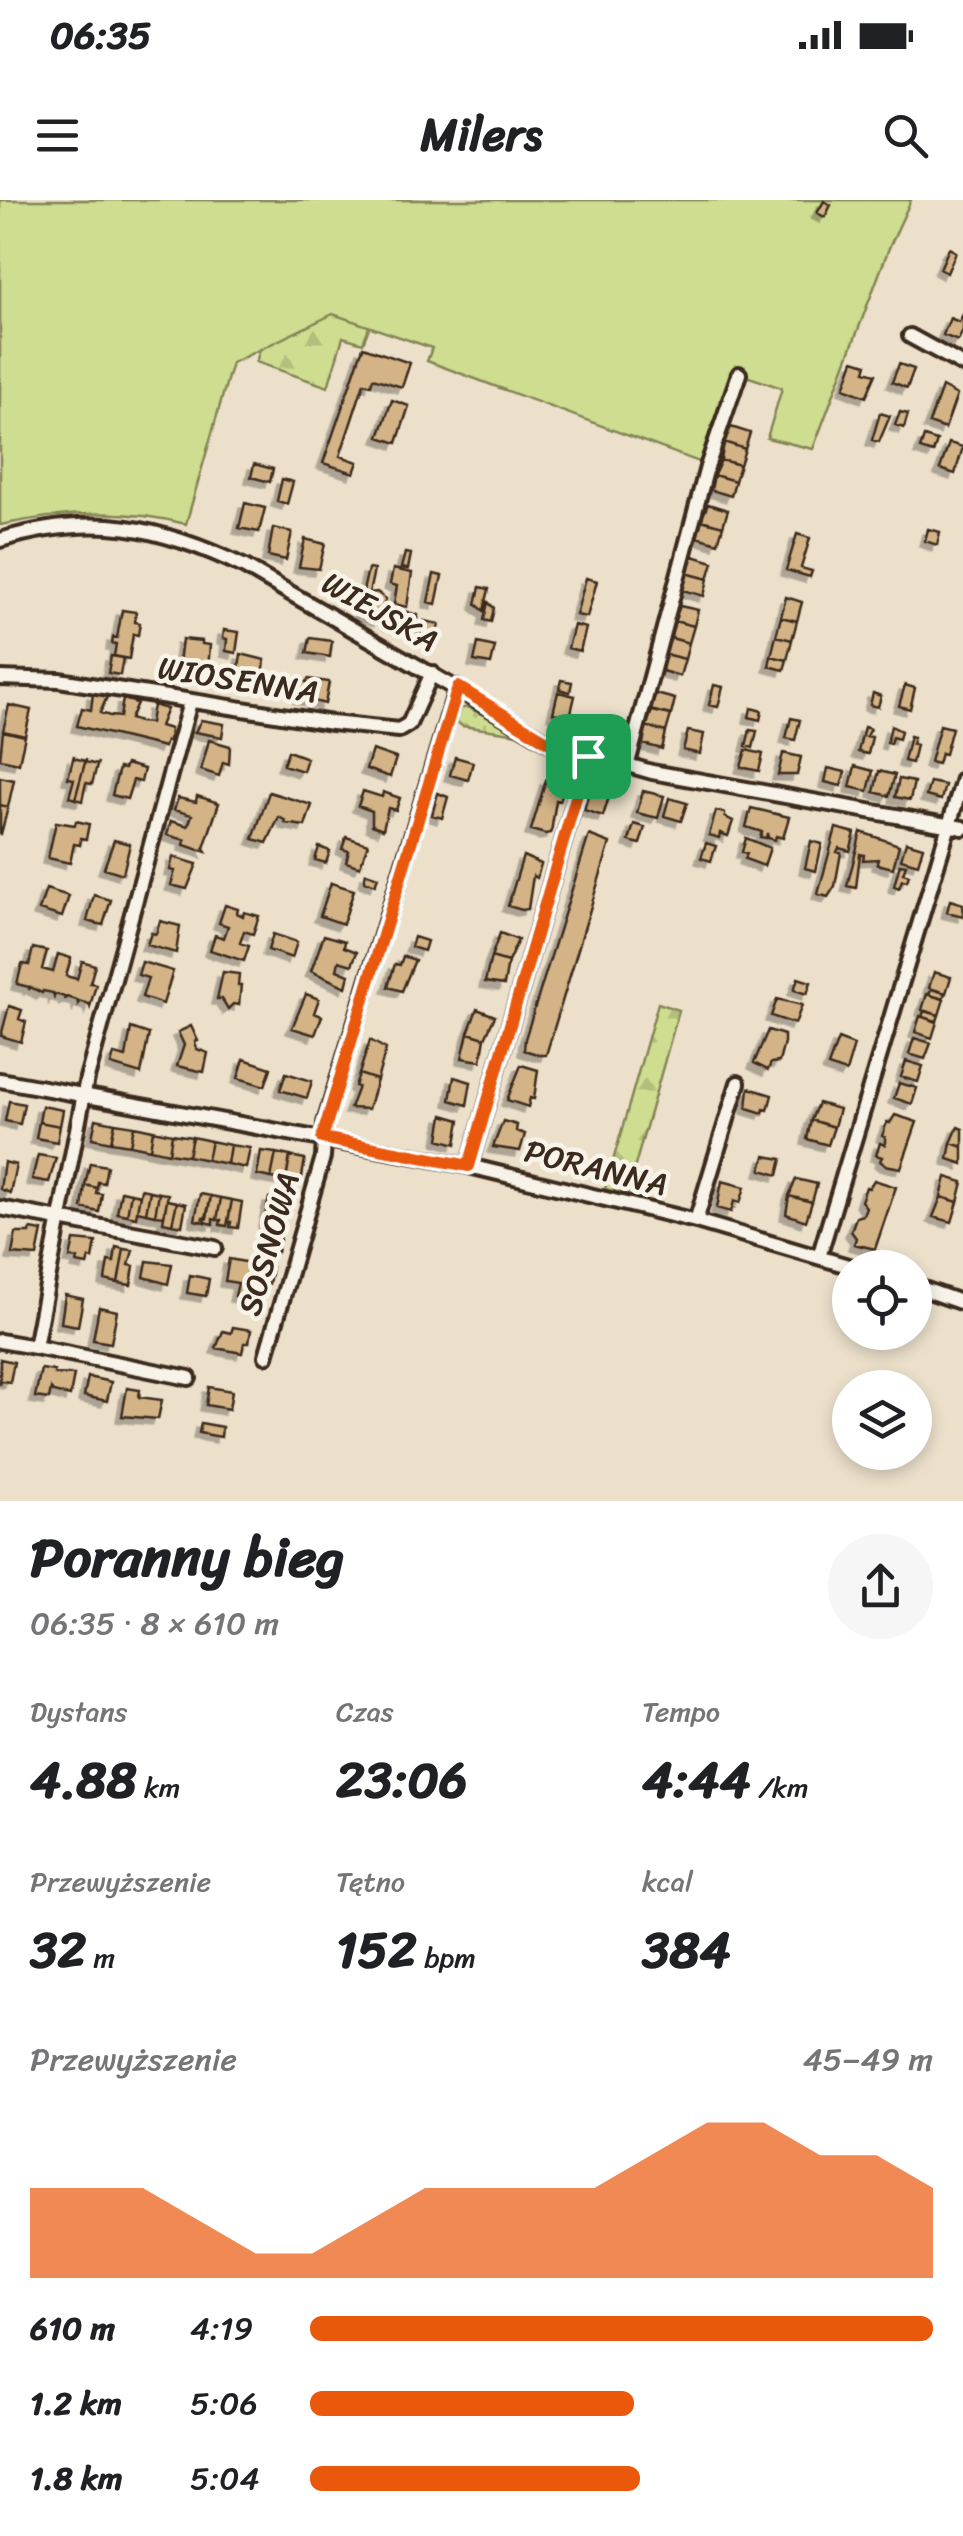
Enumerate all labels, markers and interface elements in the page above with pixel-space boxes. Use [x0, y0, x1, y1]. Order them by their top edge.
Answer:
text: 06:35 [50, 2, 151, 69]
text: Milers [421, 95, 543, 175]
icon: menu [30, 108, 85, 163]
icon: search [878, 108, 933, 163]
street label: WIEJSKA [311, 555, 449, 669]
street label: WIOSENNA [154, 639, 322, 721]
pin [546, 714, 631, 799]
icon: arrive [561, 729, 616, 784]
street label: PORANNA [518, 1123, 674, 1213]
street label: SOSNOWA [221, 1165, 317, 1323]
map controls [832, 1250, 932, 1470]
button: locate [832, 1250, 932, 1350]
button: layers [832, 1370, 932, 1470]
text: Poranny bieg [30, 1509, 344, 1606]
button: share [828, 1534, 933, 1639]
text: 06:35 · 8 × 610 m [30, 1595, 279, 1652]
text: Dystans [30, 1687, 127, 1736]
text: Czas [336, 1687, 394, 1736]
text: Tempo [642, 1687, 720, 1736]
text: 4.88 [30, 1736, 137, 1825]
text: 23:06 [336, 1736, 467, 1825]
text: 4:44 [642, 1736, 751, 1825]
text: km [137, 1763, 180, 1812]
text: /km [751, 1763, 808, 1812]
text: Przewyższenie [30, 1857, 211, 1906]
text: Tętno [336, 1857, 405, 1906]
text: kcal [642, 1857, 693, 1906]
text: 32 [30, 1906, 86, 1995]
text: 152 [336, 1906, 417, 1995]
text: 384 [642, 1906, 731, 1995]
text: m [86, 1933, 115, 1982]
text: bpm [417, 1933, 476, 1982]
text: Przewyższenie [30, 2031, 237, 2088]
text: 45–49 m [803, 2031, 933, 2088]
text: 610 m [30, 2300, 115, 2357]
text: 4:19 [190, 2300, 253, 2357]
text: 1.2 km [30, 2375, 122, 2432]
text: 5:06 [190, 2375, 258, 2432]
text: 1.8 km [30, 2450, 123, 2507]
text: 5:04 [190, 2450, 259, 2507]

